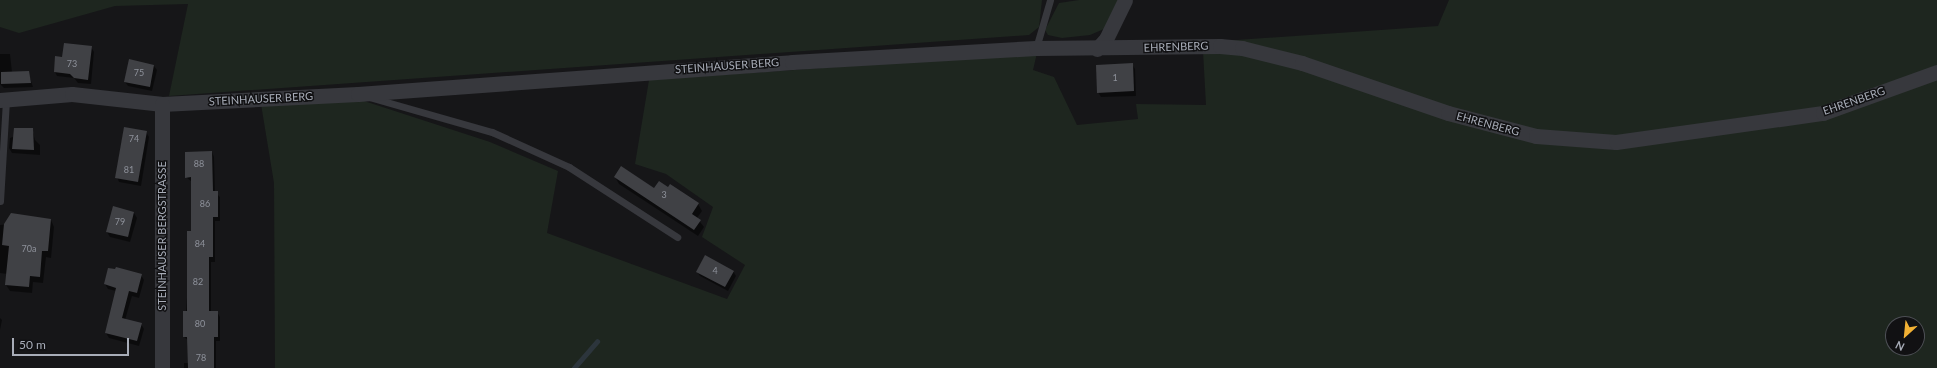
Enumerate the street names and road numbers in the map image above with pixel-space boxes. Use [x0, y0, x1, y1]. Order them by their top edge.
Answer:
street label: EHRENBERG [1143, 39, 1209, 55]
street label: STEINHAUSER BERG [674, 56, 780, 76]
street label: EHRENBERG [1821, 84, 1887, 118]
street label: STEINHAUSER BERG [209, 90, 313, 108]
street label: EHRENBERG [1455, 109, 1521, 139]
street label: STEINHAUSER BERGSTRASSE [155, 161, 169, 311]

